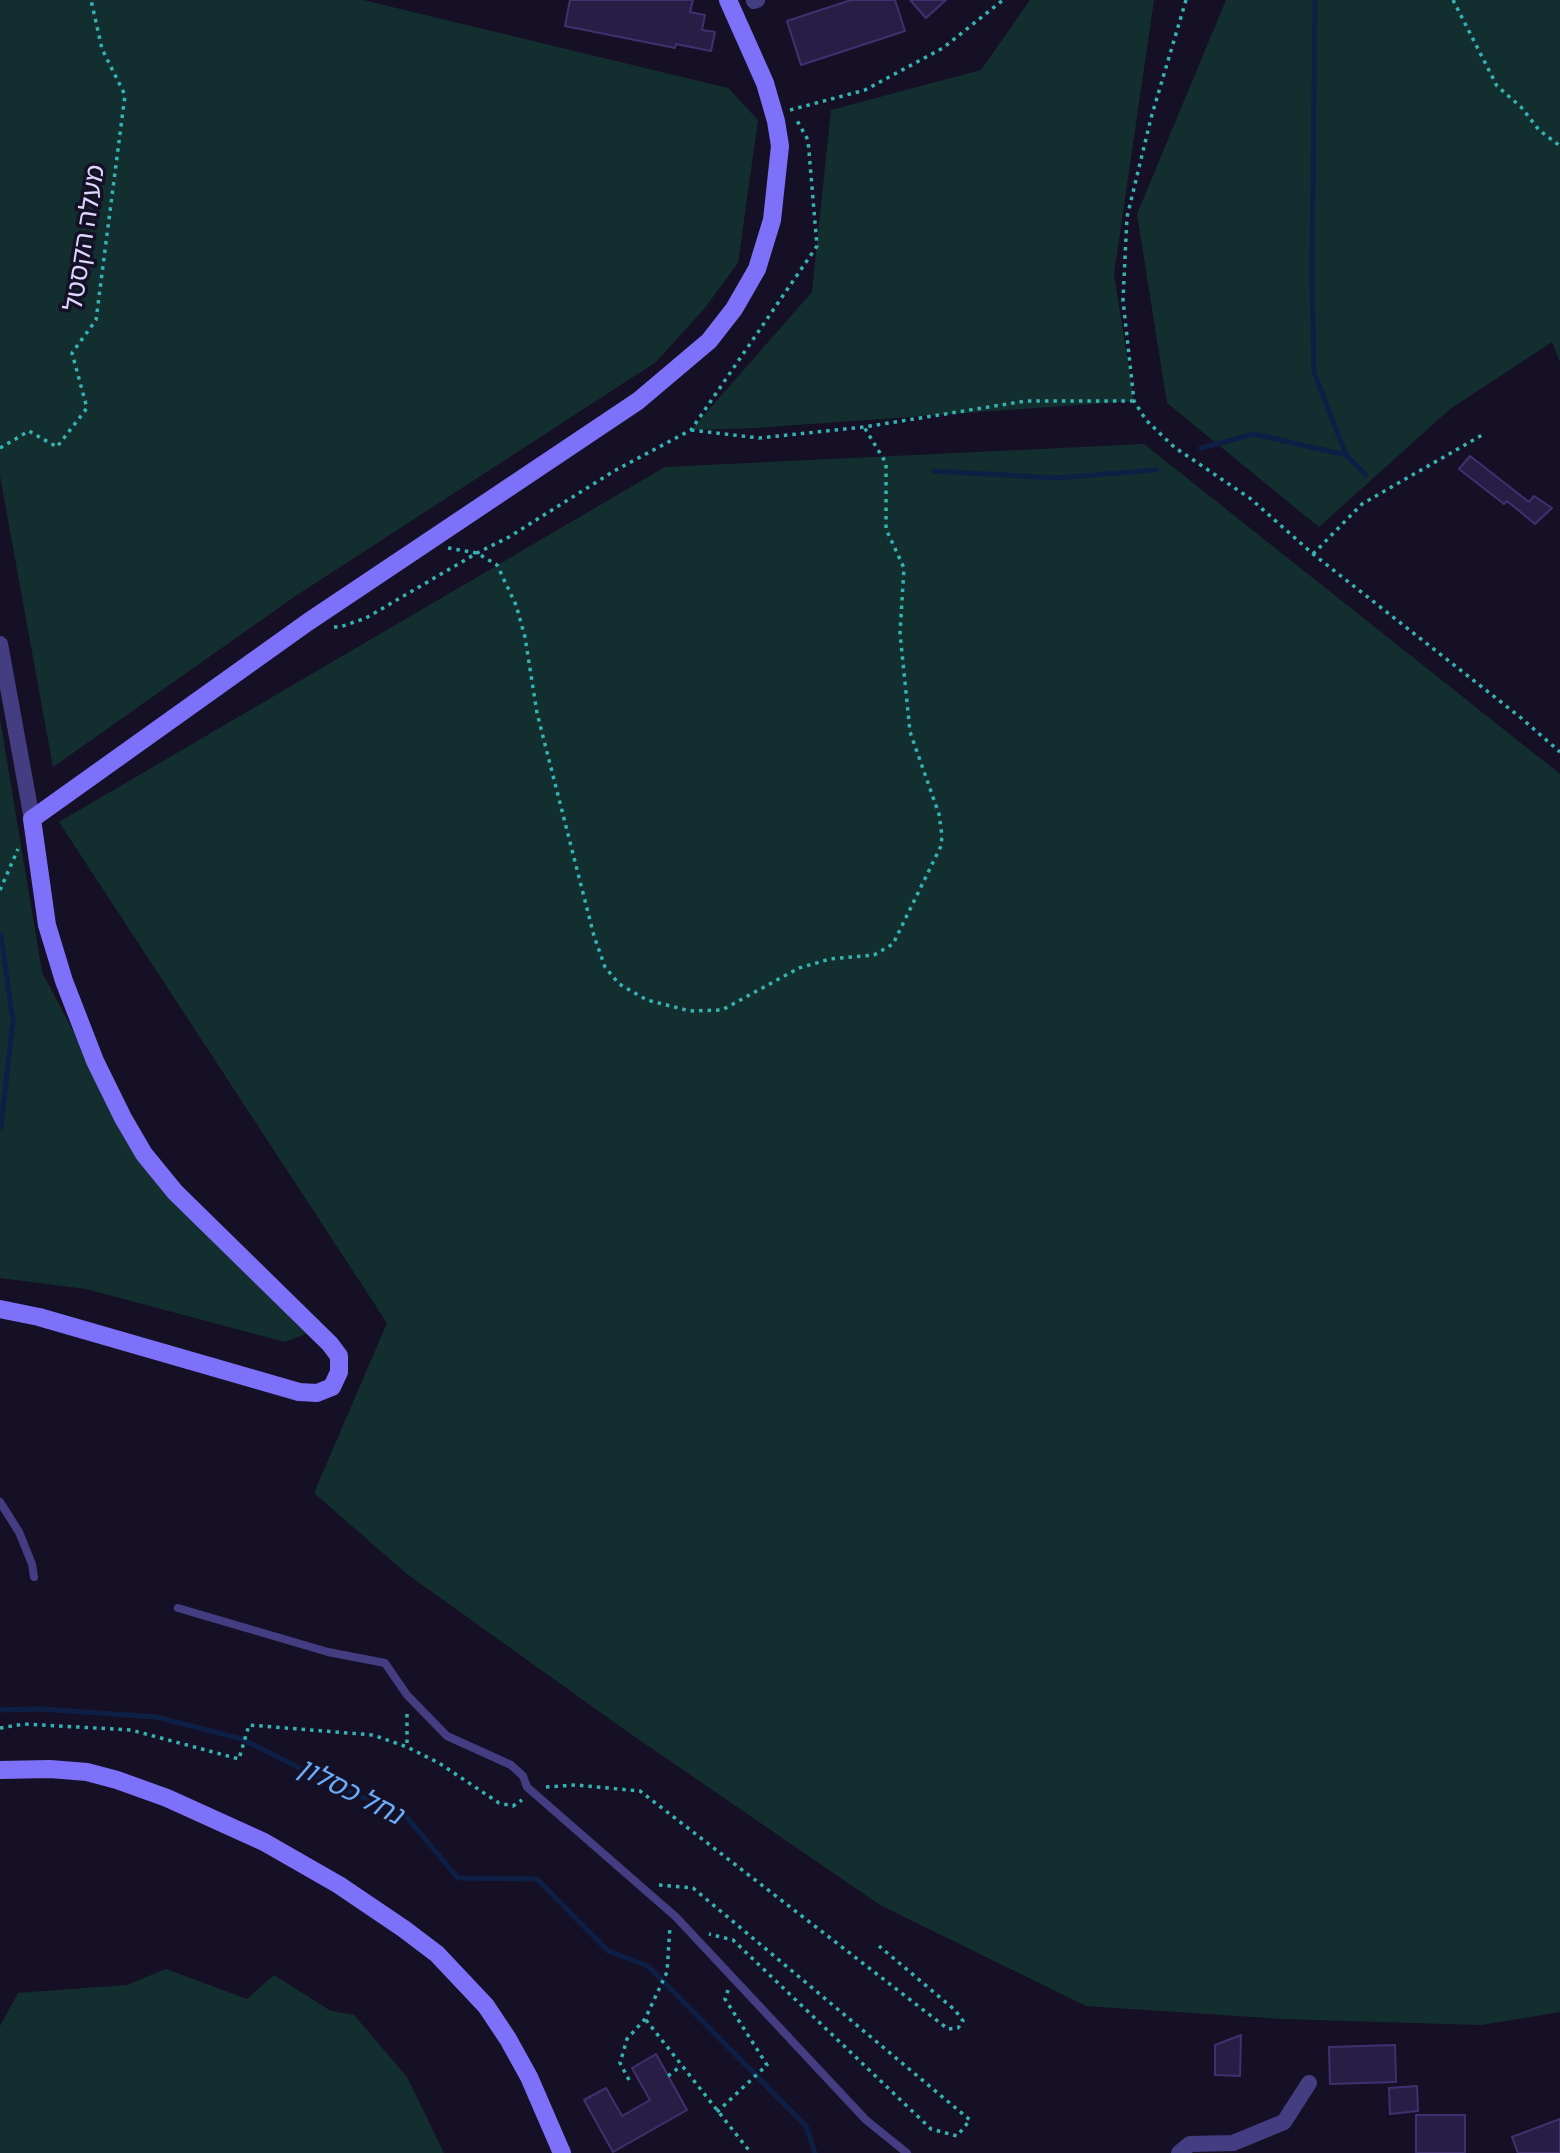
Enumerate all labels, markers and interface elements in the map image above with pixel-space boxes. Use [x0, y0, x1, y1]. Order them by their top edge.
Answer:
street label: מעלה הקסטל [58, 163, 112, 313]
water label: נחל כסלון [292, 1751, 408, 1833]

